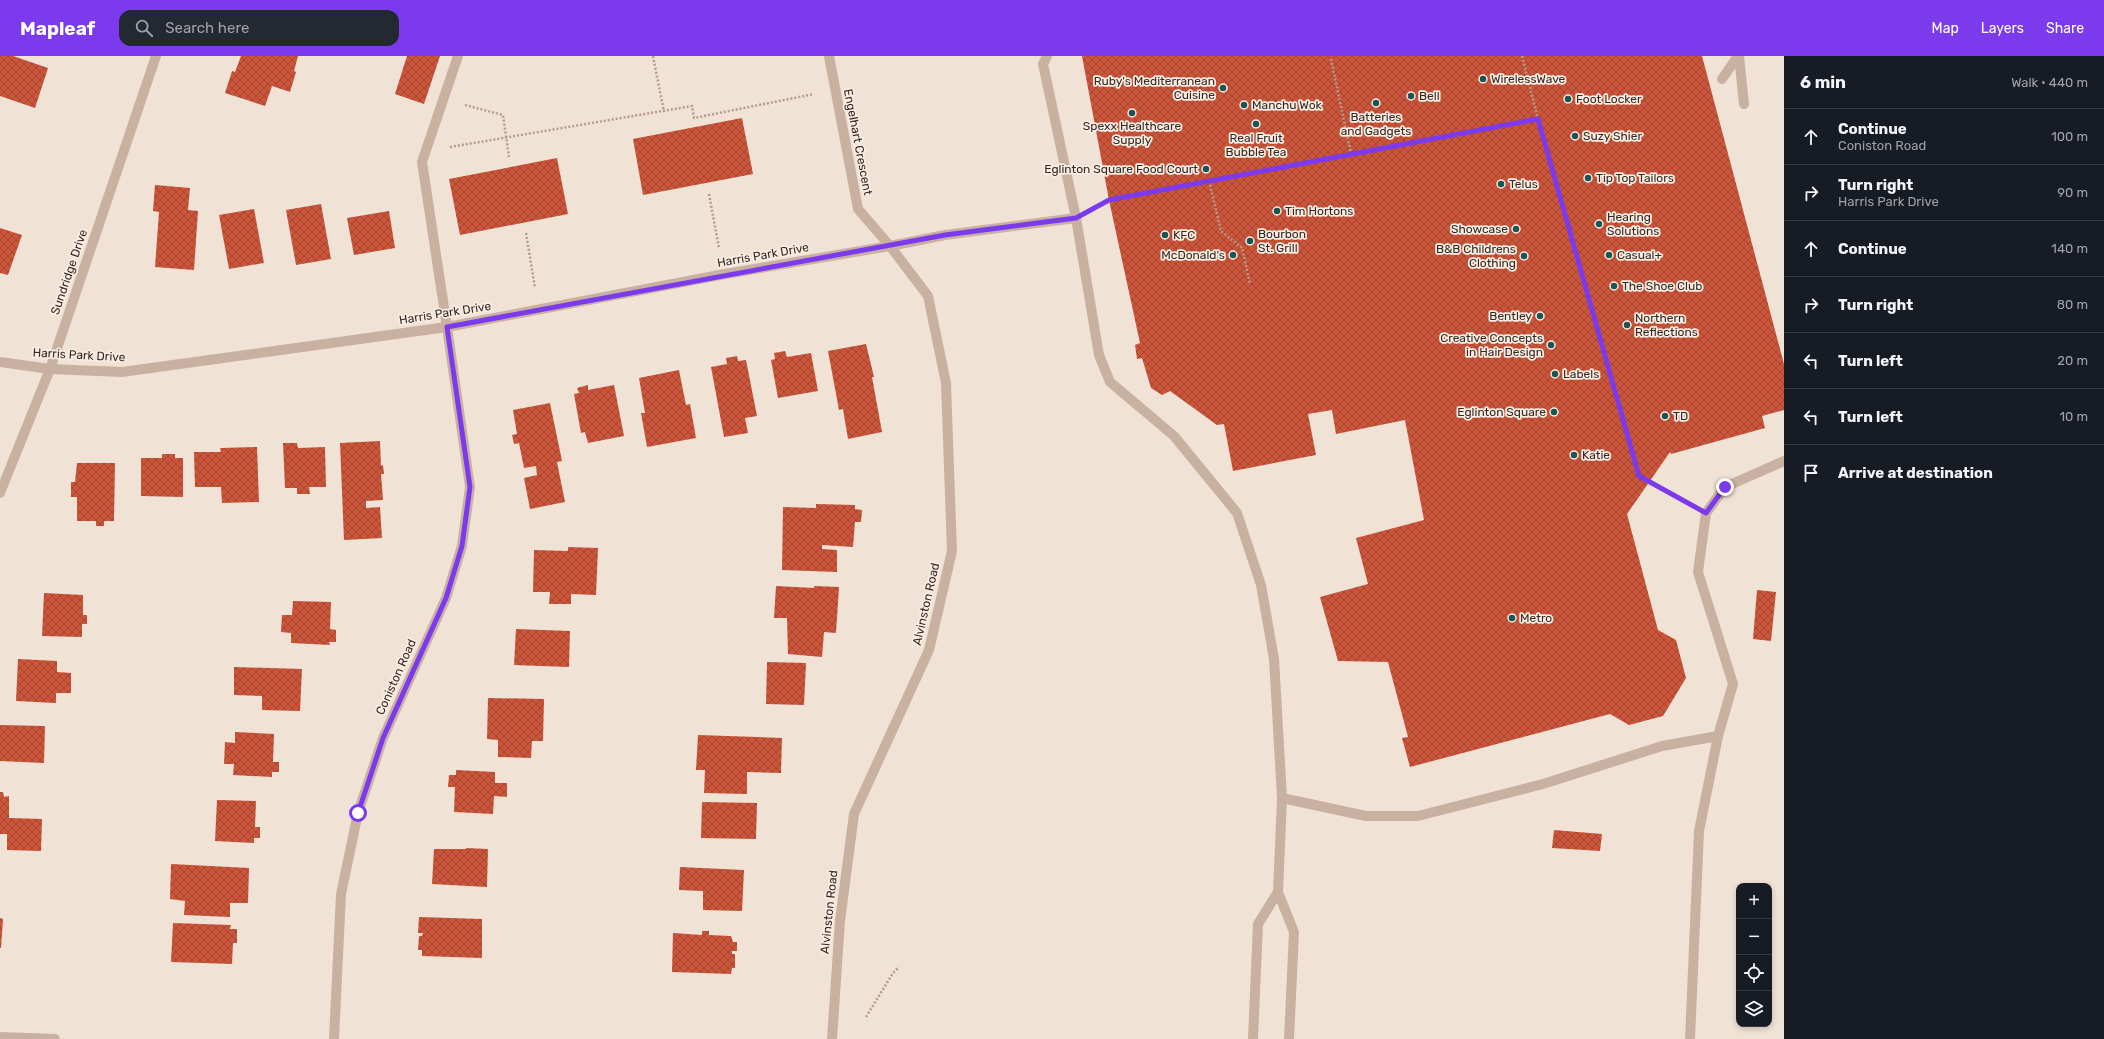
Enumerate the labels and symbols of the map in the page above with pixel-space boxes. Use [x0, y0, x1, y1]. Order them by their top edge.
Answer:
place label: WirelessWave [1491, 72, 1566, 86]
place label: Ruby's Mediterranean Cuisine [1094, 74, 1215, 102]
marker: WirelessWave [1478, 74, 1488, 84]
marker: Ruby's Mediterranean Cuisine [1218, 83, 1228, 93]
street label: Engelhart Crescent [841, 88, 875, 197]
place label: Bell [1419, 89, 1440, 103]
marker: Bell [1406, 91, 1416, 101]
place label: Foot Locker [1576, 92, 1642, 106]
marker: Foot Locker [1563, 94, 1573, 104]
place label: Manchu Wok [1252, 98, 1323, 112]
marker: Batteries and Gadgets [1371, 98, 1381, 108]
marker: Manchu Wok [1239, 100, 1249, 110]
marker: Spexx Healthcare Supply [1127, 108, 1137, 118]
place label: Batteries and Gadgets [1341, 110, 1411, 138]
place label: Spexx Healthcare Supply [1083, 119, 1181, 147]
marker: Real Fruit Bubble Tea [1251, 119, 1261, 129]
place label: Suzy Shier [1583, 129, 1642, 143]
place label: Real Fruit Bubble Tea [1226, 131, 1286, 159]
marker: Suzy Shier [1570, 131, 1580, 141]
place label: Eglinton Square Food Court [1044, 162, 1198, 176]
marker: Eglinton Square Food Court [1201, 164, 1211, 174]
place label: Tip Top Tailors [1596, 171, 1674, 185]
marker: Tip Top Tailors [1583, 173, 1593, 183]
place label: Telus [1509, 177, 1538, 191]
marker: Telus [1496, 179, 1506, 189]
place label: Tim Hortons [1285, 204, 1353, 218]
marker: Tim Hortons [1272, 206, 1282, 216]
place label: Hearing Solutions [1607, 210, 1659, 238]
marker: Hearing Solutions [1594, 219, 1604, 229]
place label: Showcase [1451, 222, 1508, 236]
marker: Showcase [1511, 224, 1521, 234]
street label: Sundridge Drive [48, 227, 90, 317]
place label: Bourbon St. Grill [1258, 227, 1306, 255]
place label: KFC [1173, 228, 1195, 242]
marker: KFC [1160, 230, 1170, 240]
marker: Bourbon St. Grill [1245, 236, 1255, 246]
street label: Harris Park Drive [716, 240, 810, 270]
place label: B&B Childrens Clothing [1436, 242, 1516, 270]
place label: McDonald's [1161, 248, 1225, 262]
place label: Casual+ [1617, 248, 1662, 262]
marker: McDonald's [1228, 250, 1238, 260]
marker: Casual+ [1604, 250, 1614, 260]
marker: B&B Childrens Clothing [1519, 251, 1529, 261]
place label: The Shoe Club [1622, 279, 1702, 293]
marker: The Shoe Club [1609, 281, 1619, 291]
street label: Harris Park Drive [398, 299, 492, 327]
place label: Bentley [1489, 309, 1532, 323]
marker: Bentley [1535, 311, 1545, 321]
place label: Northern Reflections [1635, 311, 1698, 339]
marker: Northern Reflections [1622, 320, 1632, 330]
place label: Creative Concepts in Hair Design [1440, 331, 1543, 359]
marker: Creative Concepts in Hair Design [1546, 340, 1556, 350]
street label: Harris Park Drive [32, 346, 126, 364]
place label: Labels [1563, 367, 1599, 381]
marker: Labels [1550, 369, 1560, 379]
place label: Eglinton Square [1457, 405, 1546, 419]
marker: Eglinton Square [1549, 407, 1559, 417]
place label: TD [1673, 409, 1688, 423]
marker: TD [1660, 411, 1670, 421]
place label: Katie [1582, 448, 1610, 462]
marker: Katie [1569, 450, 1579, 460]
route end [1716, 478, 1734, 496]
street label: Alvinston Road [910, 561, 942, 647]
place label: Metro [1520, 611, 1552, 625]
marker: Metro [1507, 613, 1517, 623]
street label: Coniston Road [373, 637, 419, 717]
route start [349, 804, 367, 822]
street label: Alvinston Road [818, 869, 840, 955]

